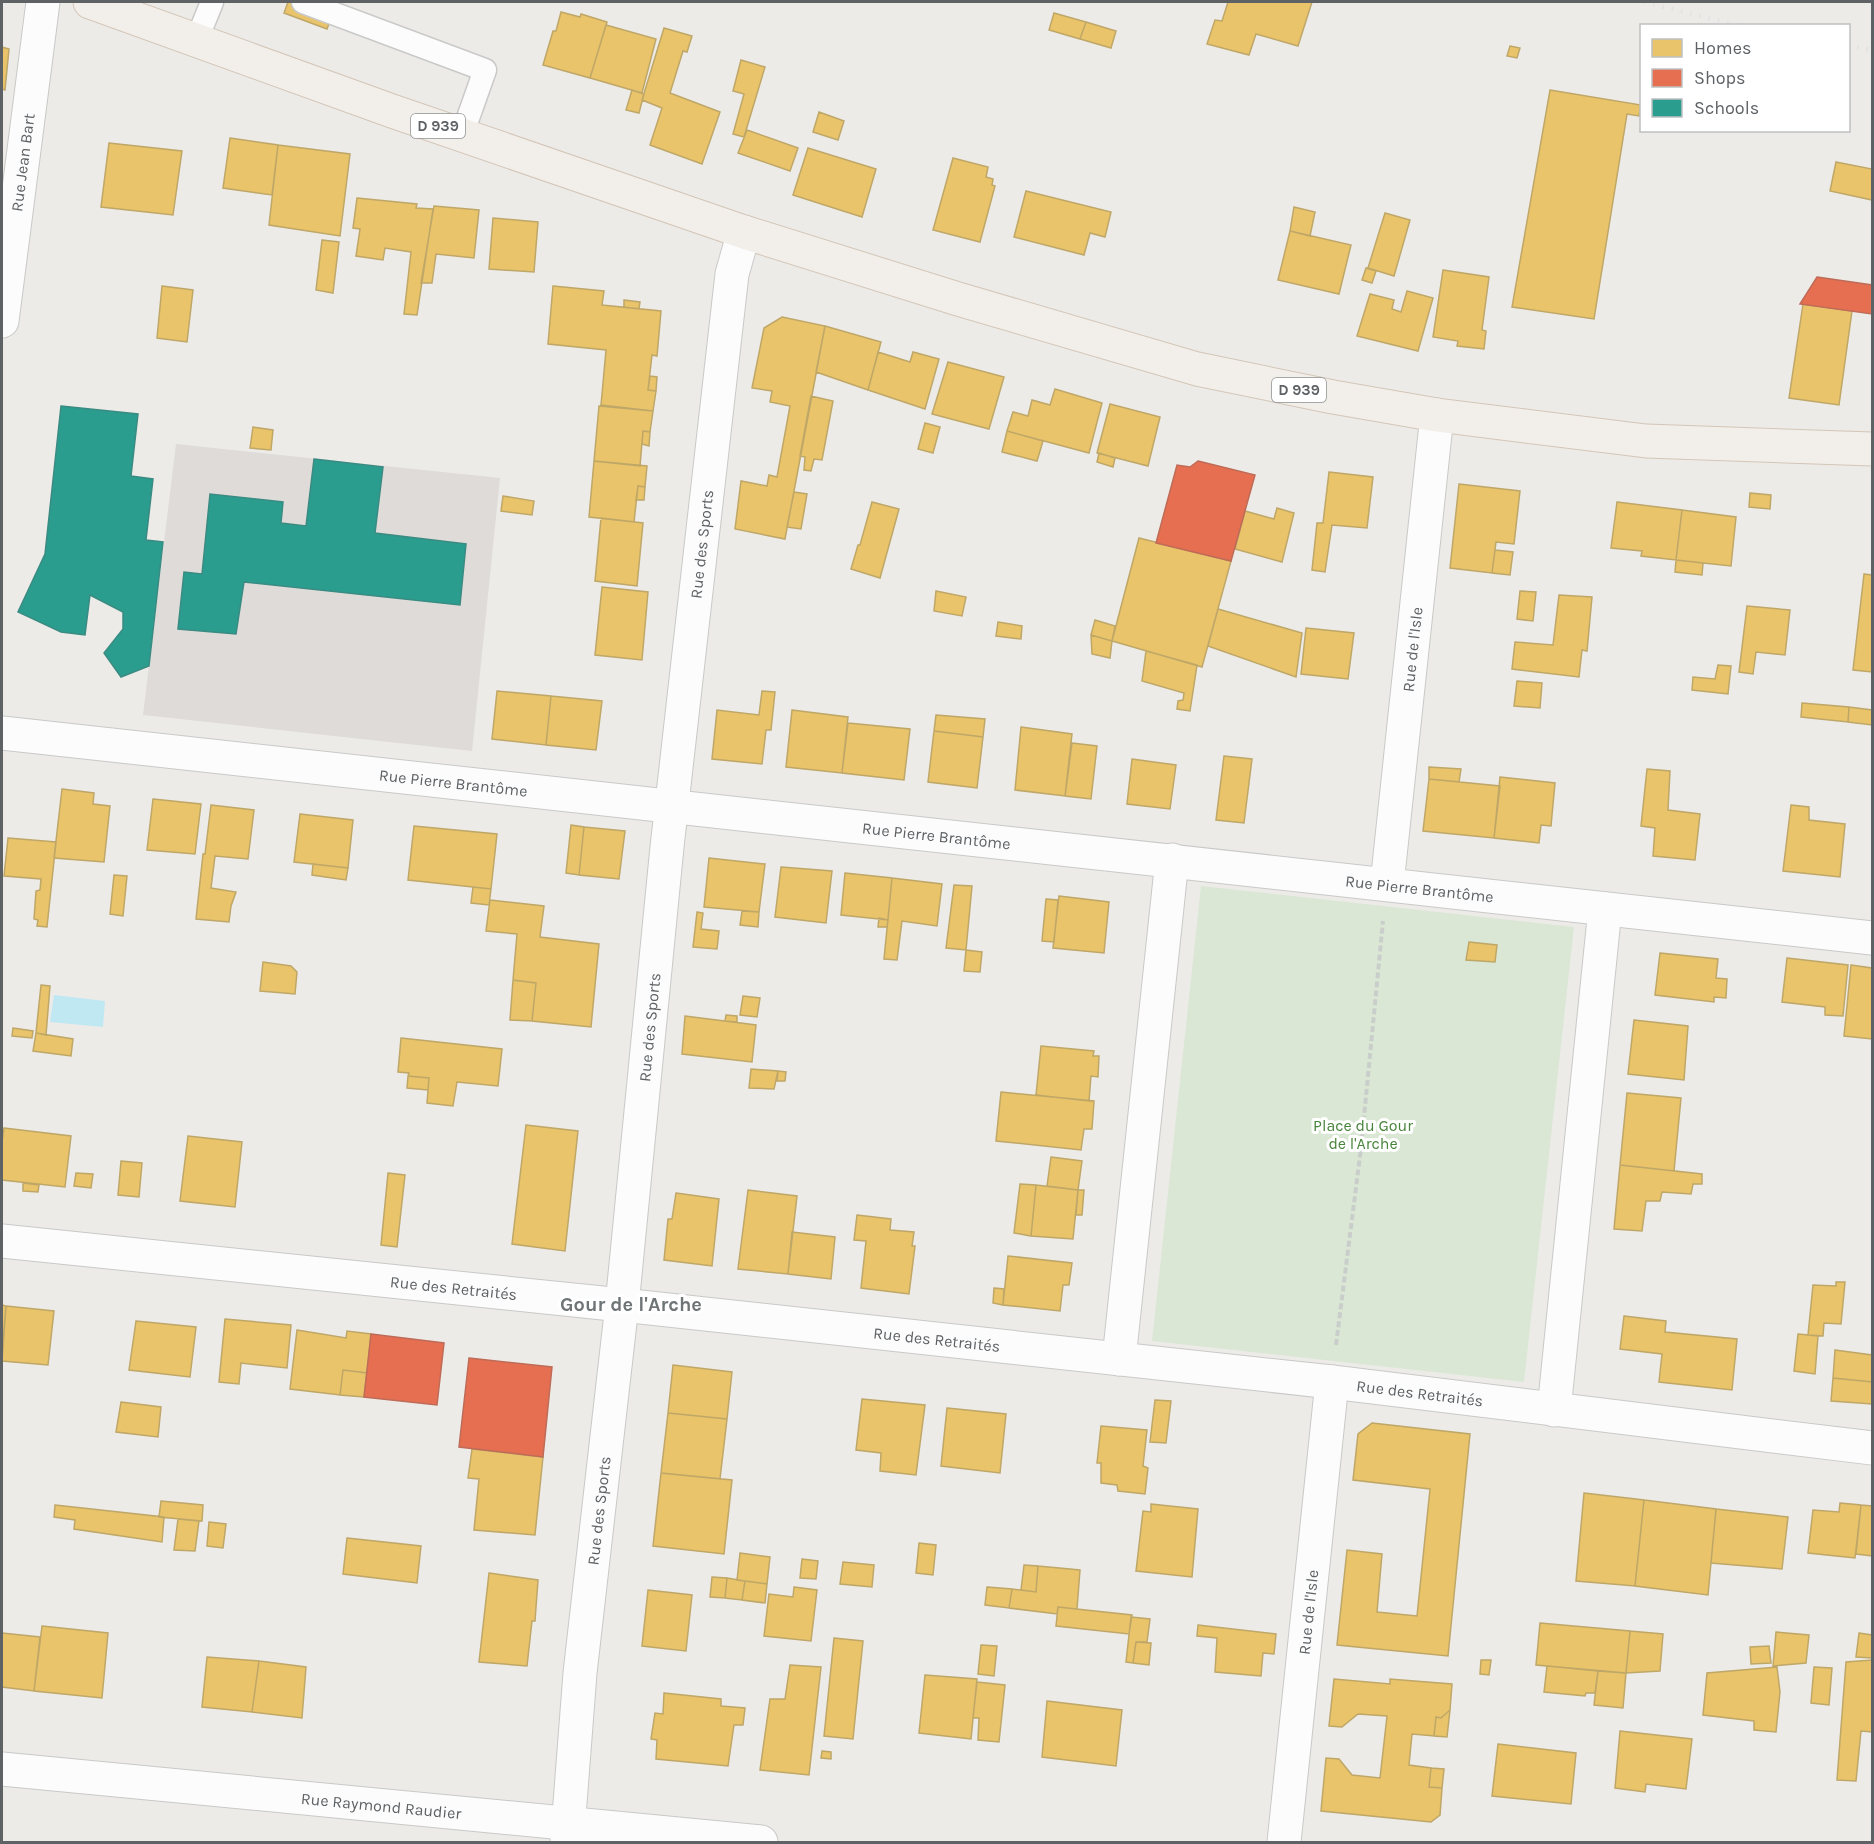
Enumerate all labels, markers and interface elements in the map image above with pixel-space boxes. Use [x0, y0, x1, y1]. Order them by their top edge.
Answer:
legend [1640, 24, 1850, 132]
text: Homes [1694, 37, 1751, 59]
text: Shops [1694, 67, 1746, 89]
text: Schools [1694, 97, 1759, 119]
street label: Rue Jean Bart [7, 112, 38, 213]
road number: D 939 [411, 114, 465, 138]
road number: D 939 [1272, 378, 1326, 402]
street label: Rue des Sports [686, 489, 717, 600]
street label: Rue de l'Isle [1398, 606, 1426, 693]
street label: Rue Pierre Brantôme [378, 765, 528, 800]
street label: Rue Pierre Brantôme [861, 818, 1012, 853]
street label: Rue Pierre Brantôme [1344, 871, 1495, 906]
street label: Rue des Sports [634, 972, 664, 1083]
park label: Place du Gour de l'Arche [1313, 1116, 1413, 1153]
street label: Rue des Retraités [389, 1272, 518, 1304]
district label: Gour de l'Arche [560, 1293, 702, 1316]
street label: Rue des Retraités [872, 1323, 1001, 1355]
street label: Rue des Retraités [1355, 1376, 1484, 1410]
street label: Rue des Sports [583, 1455, 614, 1566]
street label: Rue de l'Isle [1294, 1569, 1322, 1656]
street label: Rue Raymond Raudier [300, 1788, 462, 1823]

